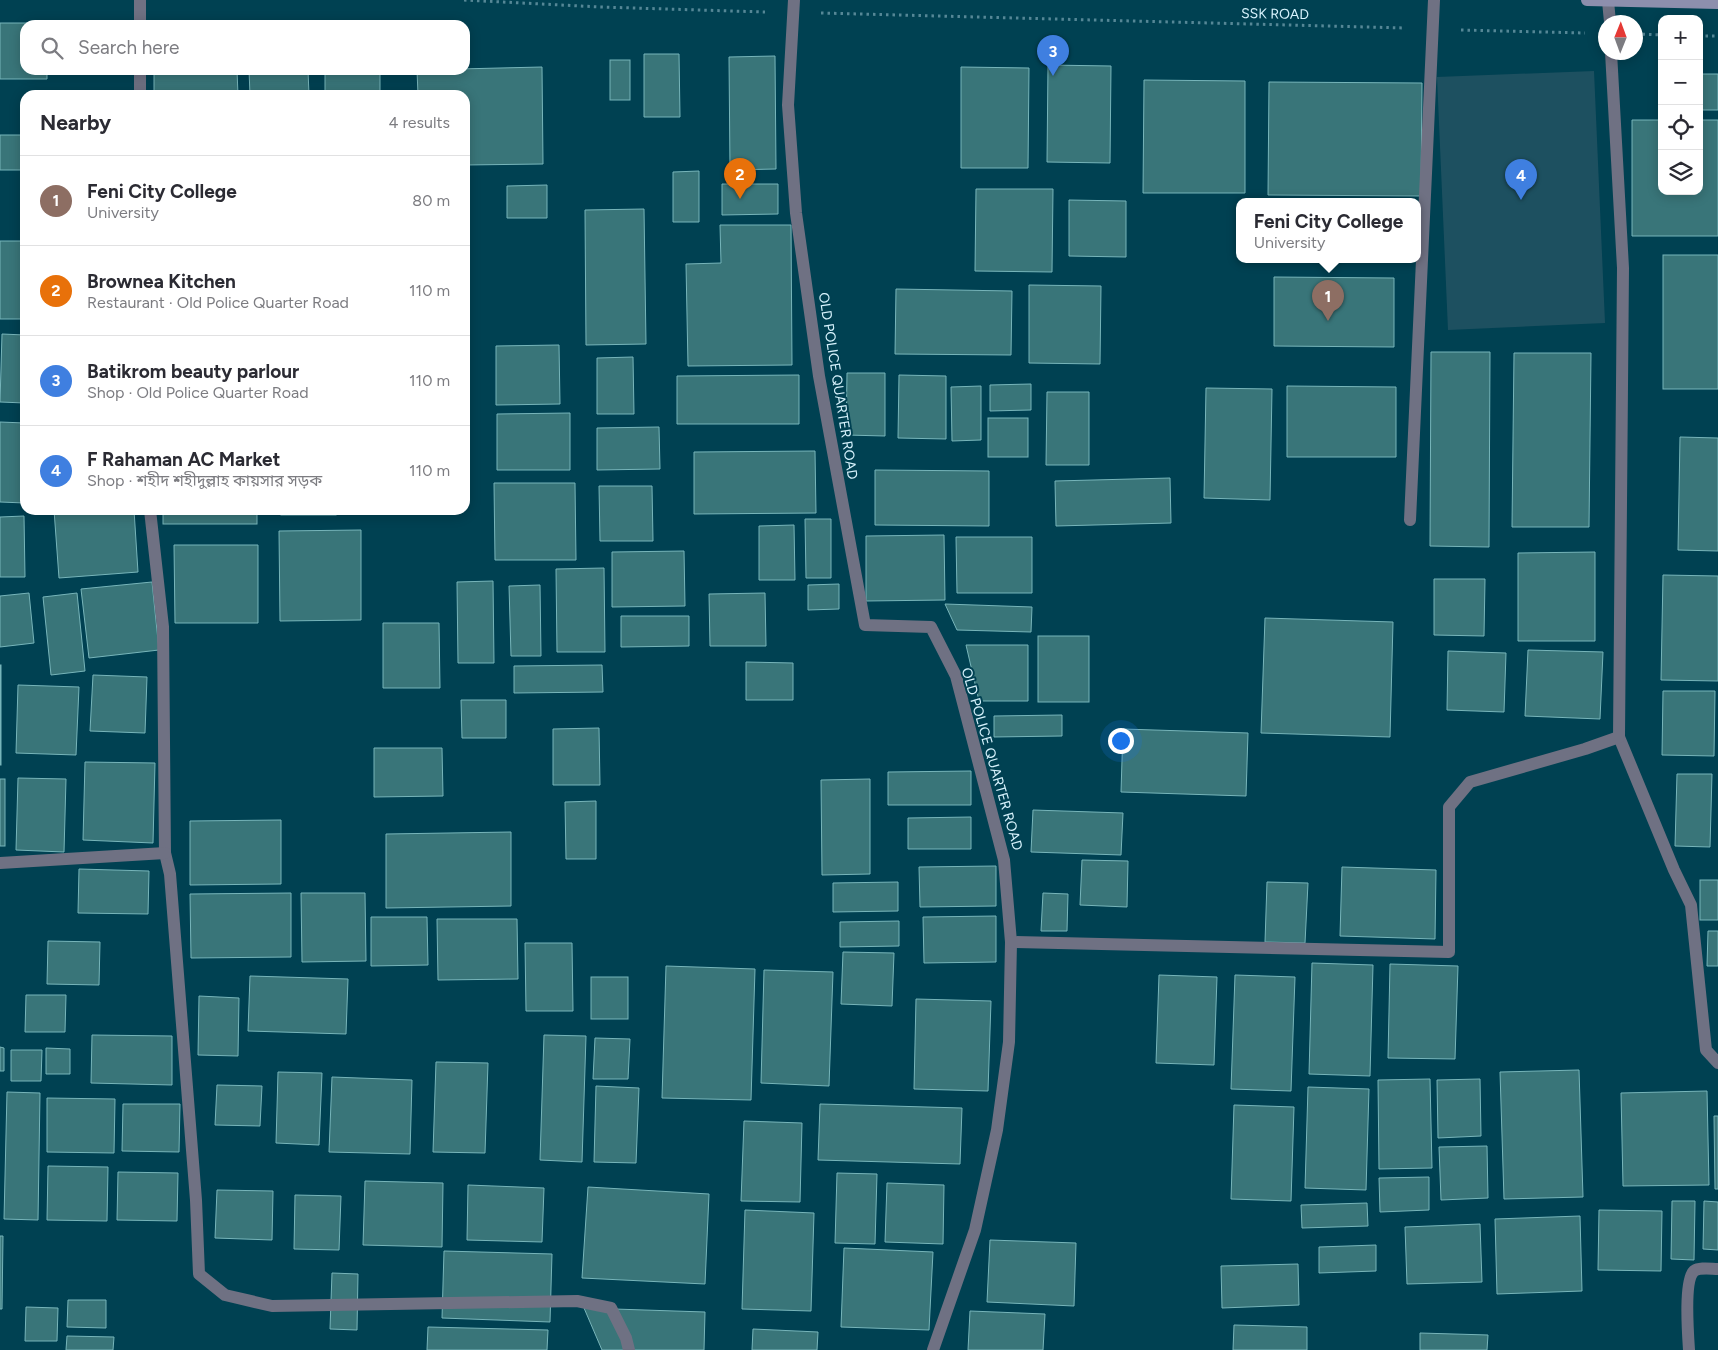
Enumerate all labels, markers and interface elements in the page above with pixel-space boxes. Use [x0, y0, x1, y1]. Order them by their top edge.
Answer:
street label: SSK ROAD [1241, 5, 1309, 23]
north arrow [1598, 15, 1643, 60]
map controls [1658, 15, 1703, 195]
button: + [1658, 15, 1703, 60]
search box [20, 20, 470, 75]
icon: search [38, 34, 66, 62]
pin: 3 [1037, 35, 1069, 76]
text: Search here [78, 36, 180, 59]
button: − [1658, 60, 1703, 105]
button: locate [1658, 105, 1703, 150]
text: Nearby [40, 110, 111, 135]
text: 4 results [389, 113, 450, 132]
button: layers [1658, 150, 1703, 195]
pin: 2 [724, 158, 756, 199]
pin: 4 [1505, 159, 1537, 200]
text: Feni City College [87, 180, 237, 203]
text: 1 [53, 191, 59, 210]
text: 80 m [412, 191, 450, 210]
popup [1236, 198, 1421, 263]
text: University [87, 203, 159, 222]
text: Feni City College [1254, 210, 1403, 233]
text: University [1254, 233, 1326, 252]
text: Brownea Kitchen [87, 270, 236, 293]
pin: 1 [1312, 280, 1344, 321]
text: 2 [51, 281, 61, 300]
text: 110 m [409, 281, 450, 300]
street label: OLD POLICE QUARTER ROAD [815, 291, 861, 481]
text: Restaurant · Old Police Quarter Road [87, 293, 349, 312]
text: Batikrom beauty parlour [87, 360, 299, 383]
text: 3 [52, 371, 60, 390]
text: 110 m [409, 371, 450, 390]
text: Shop · Old Police Quarter Road [87, 383, 309, 402]
text: F Rahaman AC Market [87, 448, 280, 471]
text: 4 [51, 461, 61, 480]
text: 110 m [409, 461, 450, 480]
text: Shop · শহীদ শহীদুল্লাহ কায়সার সড়ক [87, 471, 322, 490]
street label: OLD POLICE QUARTER ROAD [958, 666, 1026, 852]
your location [1108, 728, 1134, 754]

